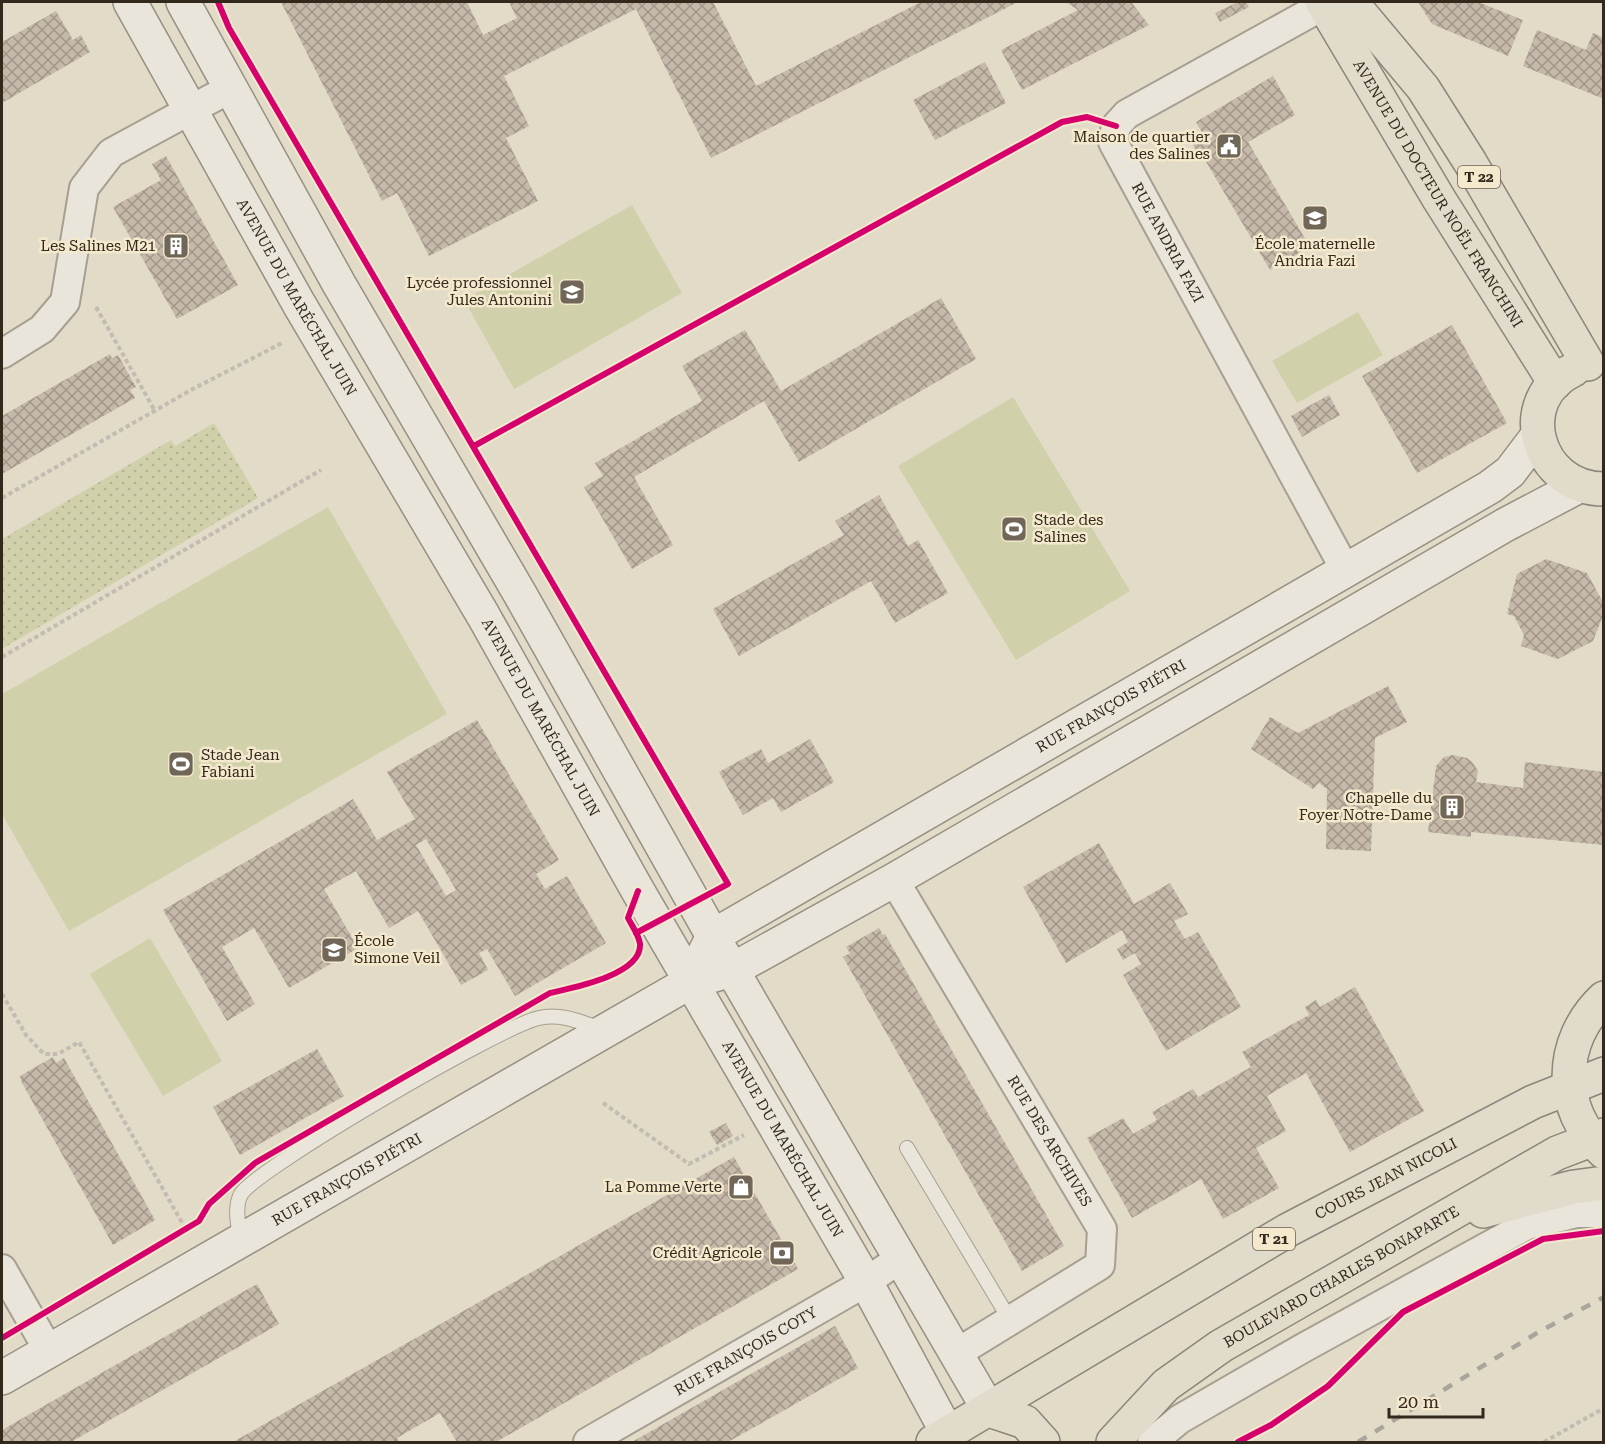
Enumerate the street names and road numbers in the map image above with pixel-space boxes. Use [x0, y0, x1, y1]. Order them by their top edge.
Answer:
street label: AVENUE DU DOCTEUR NOËL FRANCHINI [1349, 56, 1527, 331]
road number: T 22 [1458, 166, 1500, 188]
street label: RUE ANDRIA FAZI [1128, 179, 1207, 306]
street label: AVENUE DU MARÉCHAL JUIN [233, 195, 360, 399]
street label: AVENUE DU MARÉCHAL JUIN [478, 615, 603, 820]
street label: RUE FRANÇOIS PIÉTRI [1033, 656, 1189, 756]
street label: AVENUE DU MARÉCHAL JUIN [718, 1037, 847, 1240]
street label: RUE DES ARCHIVES [1004, 1072, 1096, 1210]
street label: RUE FRANÇOIS PIÉTRI [269, 1129, 425, 1230]
street label: COURS JEAN NICOLI [1312, 1134, 1460, 1223]
street label: BOULEVARD CHARLES BONAPARTE [1220, 1202, 1462, 1352]
road number: T 21 [1253, 1228, 1295, 1250]
street label: RUE FRANÇOIS COTY [671, 1303, 821, 1399]

